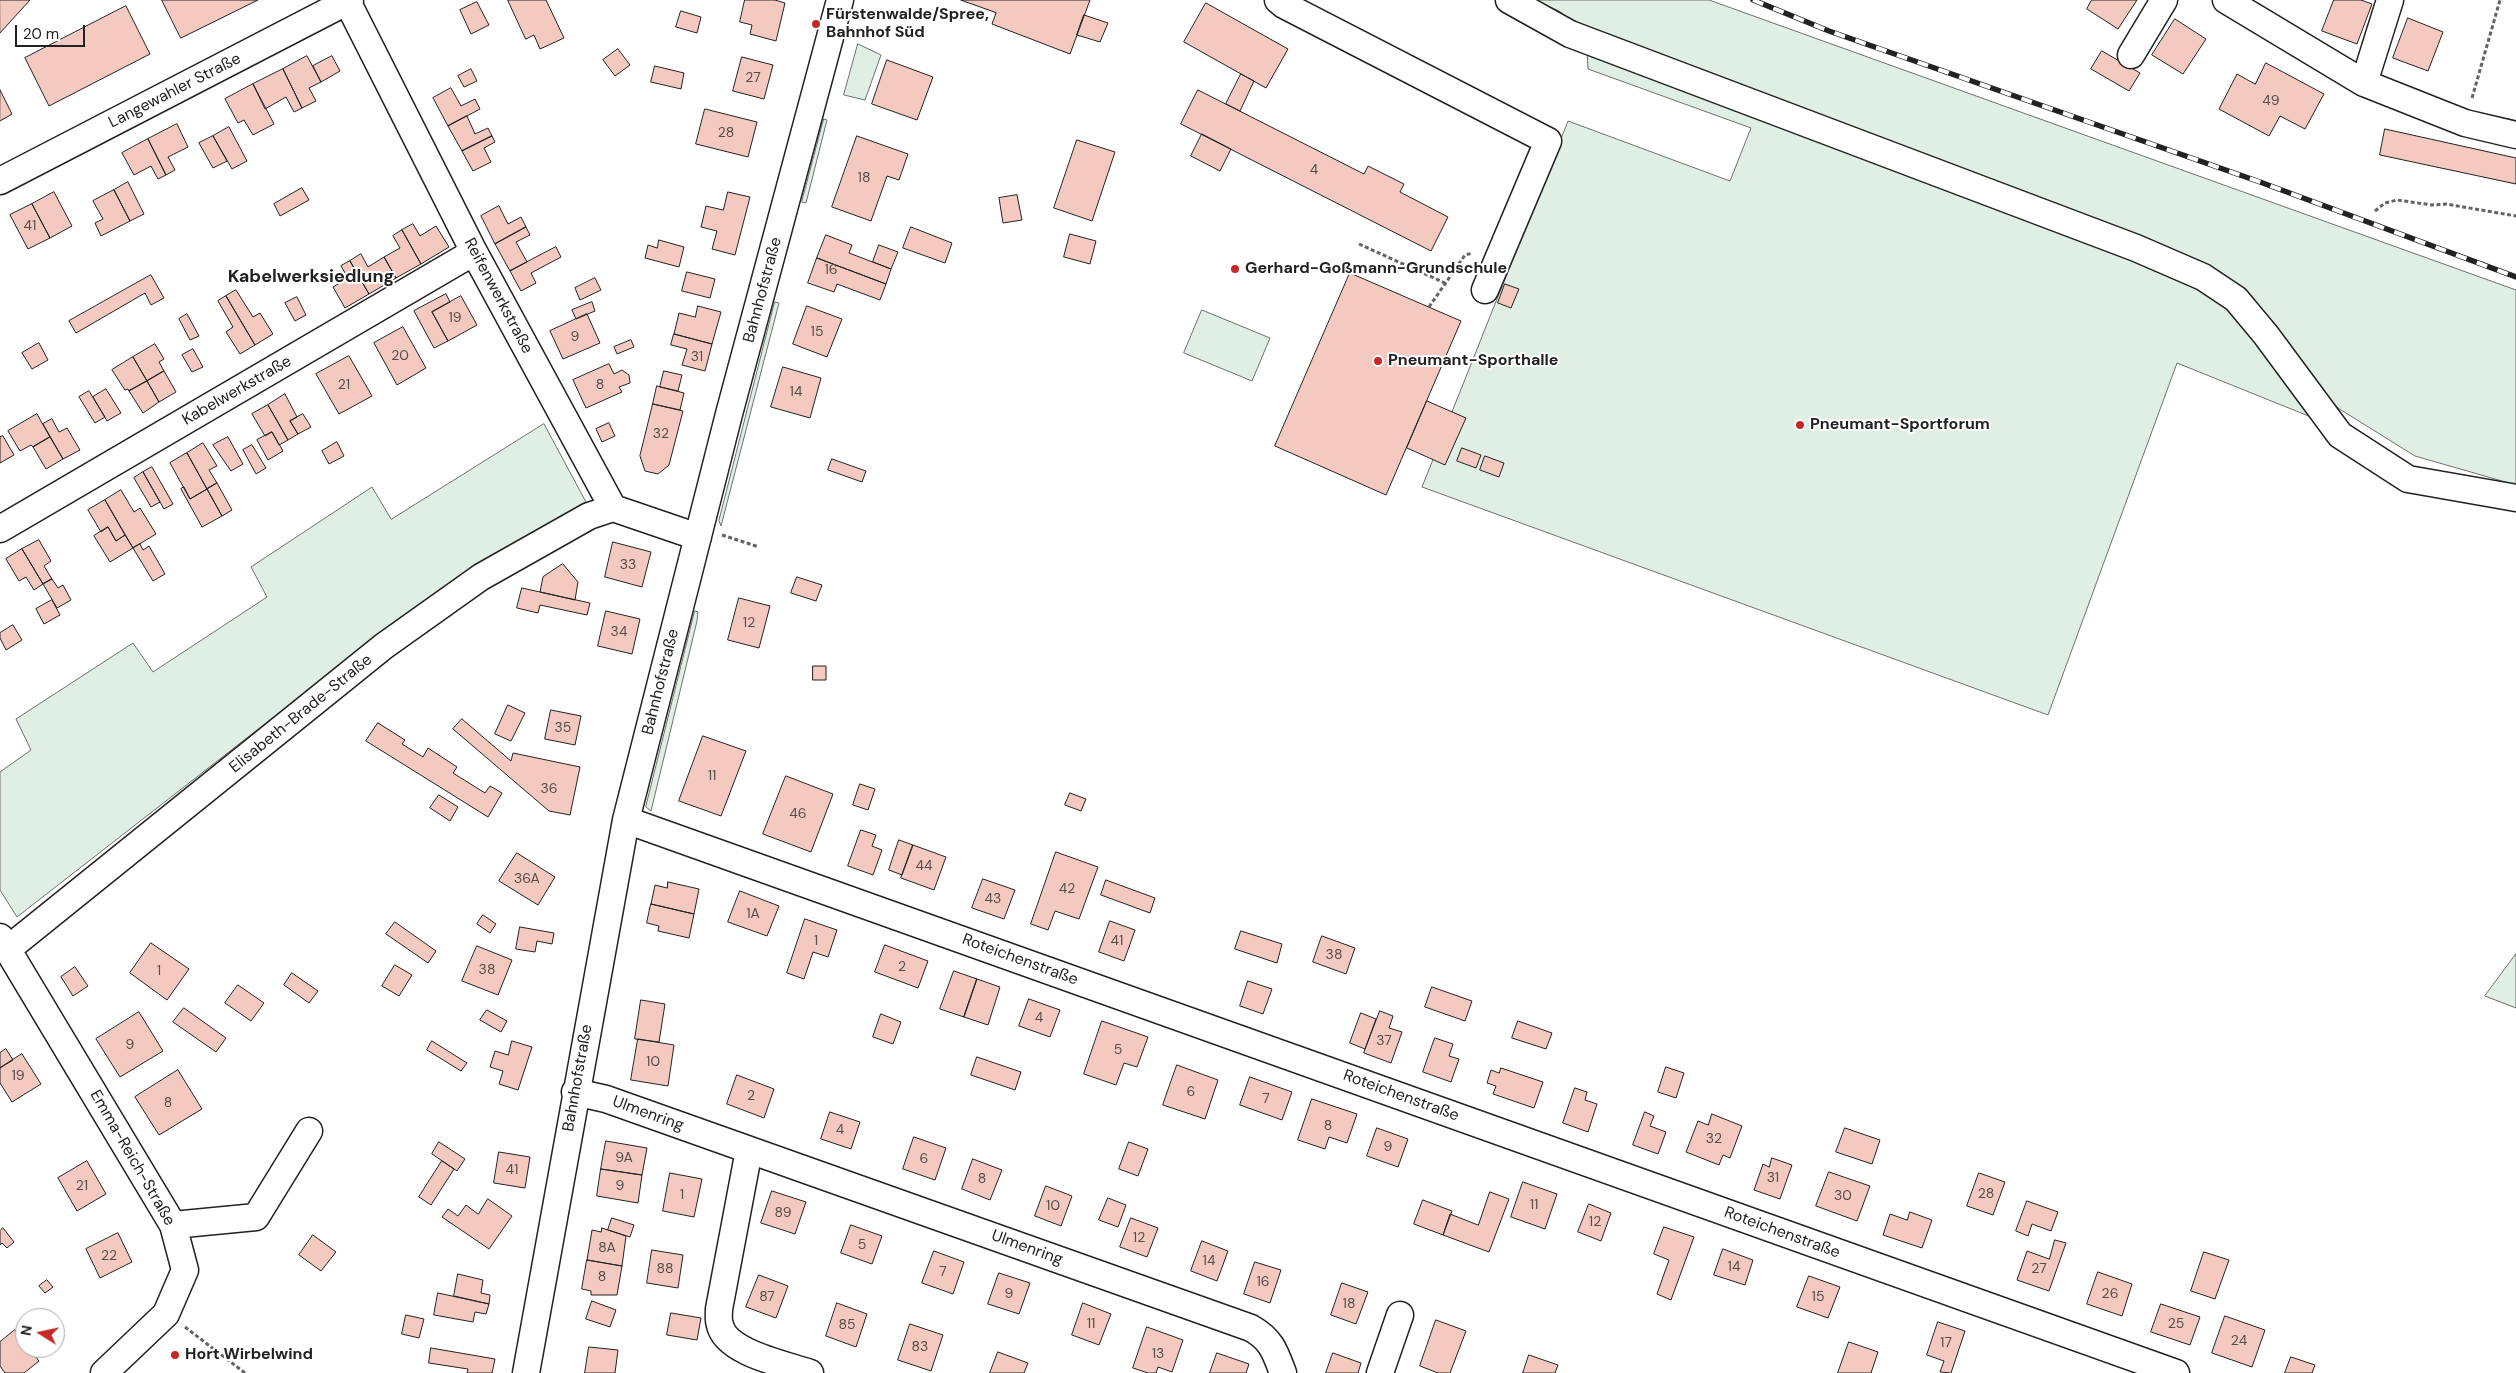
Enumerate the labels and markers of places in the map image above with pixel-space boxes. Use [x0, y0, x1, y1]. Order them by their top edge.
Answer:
place label: Fürstenwalde/Spree, Bahnhof Süd [826, 5, 989, 43]
marker: Fürstenwalde/Spree, Bahnhof Süd [810, 18, 822, 30]
place label: Gerhard-Goßmann-Grundschule [1245, 259, 1507, 279]
marker: Gerhard-Goßmann-Grundschule [1229, 263, 1241, 275]
place label: Pneumant-Sporthalle [1388, 351, 1558, 371]
marker: Pneumant-Sporthalle [1372, 355, 1384, 367]
place label: Pneumant-Sportforum [1810, 415, 1990, 435]
marker: Pneumant-Sportforum [1794, 419, 1806, 431]
place label: Hort Wirbelwind [185, 1345, 313, 1365]
marker: Hort Wirbelwind [169, 1349, 181, 1361]

